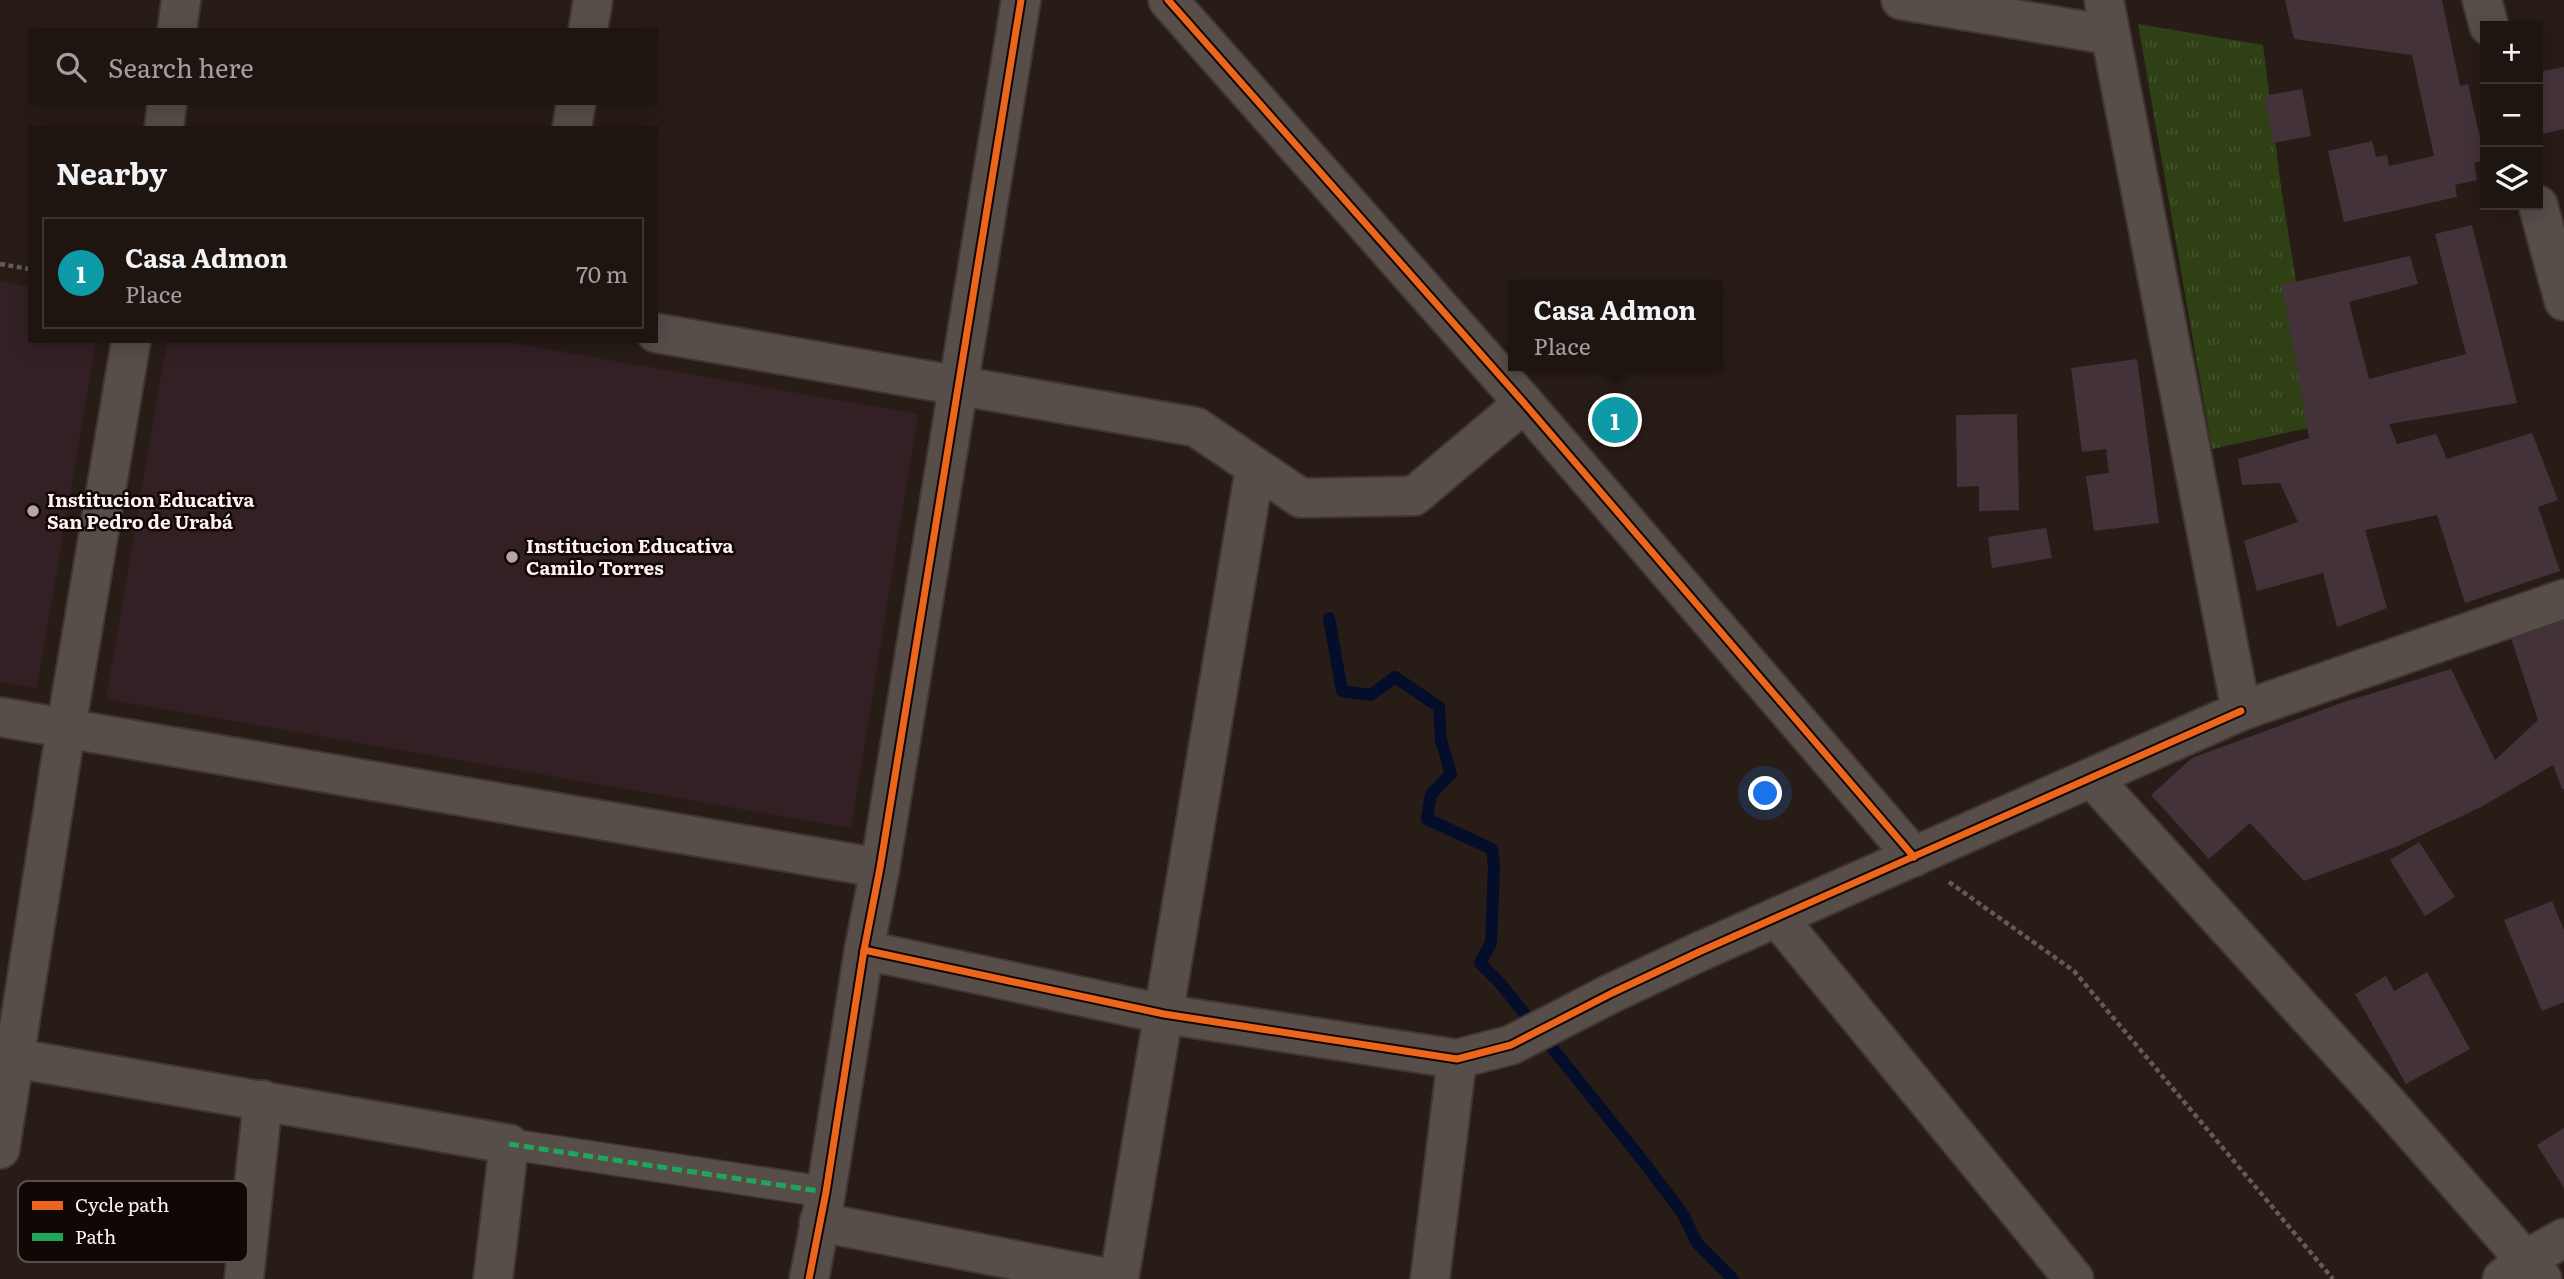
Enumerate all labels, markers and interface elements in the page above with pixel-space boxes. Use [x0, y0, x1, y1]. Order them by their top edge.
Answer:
map controls [2480, 21, 2543, 210]
button: + [2480, 21, 2543, 84]
search box [28, 28, 658, 105]
text: Search here [108, 47, 254, 86]
icon: search [52, 48, 90, 86]
button: − [2480, 84, 2543, 147]
button: layers [2480, 147, 2543, 210]
text: Nearby [56, 150, 167, 194]
text: Casa Admon [125, 237, 288, 276]
text: 1 [76, 256, 86, 290]
text: 70 m [576, 256, 628, 290]
text: Place [125, 276, 182, 310]
popup [1508, 280, 1722, 371]
text: Casa Admon [1534, 289, 1696, 328]
text: Place [1534, 328, 1591, 362]
pin: 1 [1592, 394, 1638, 446]
place label: Institucion Educativa San Pedro de Urabá [47, 485, 255, 535]
marker: Institucion Educativa San Pedro de Urabá [25, 503, 41, 519]
place label: Institucion Educativa Camilo Torres [526, 531, 734, 581]
marker: Institucion Educativa Camilo Torres [504, 549, 520, 565]
your location [1748, 776, 1782, 810]
legend [18, 1181, 248, 1262]
text: Cycle path [75, 1190, 169, 1218]
text: Path [75, 1222, 116, 1250]

